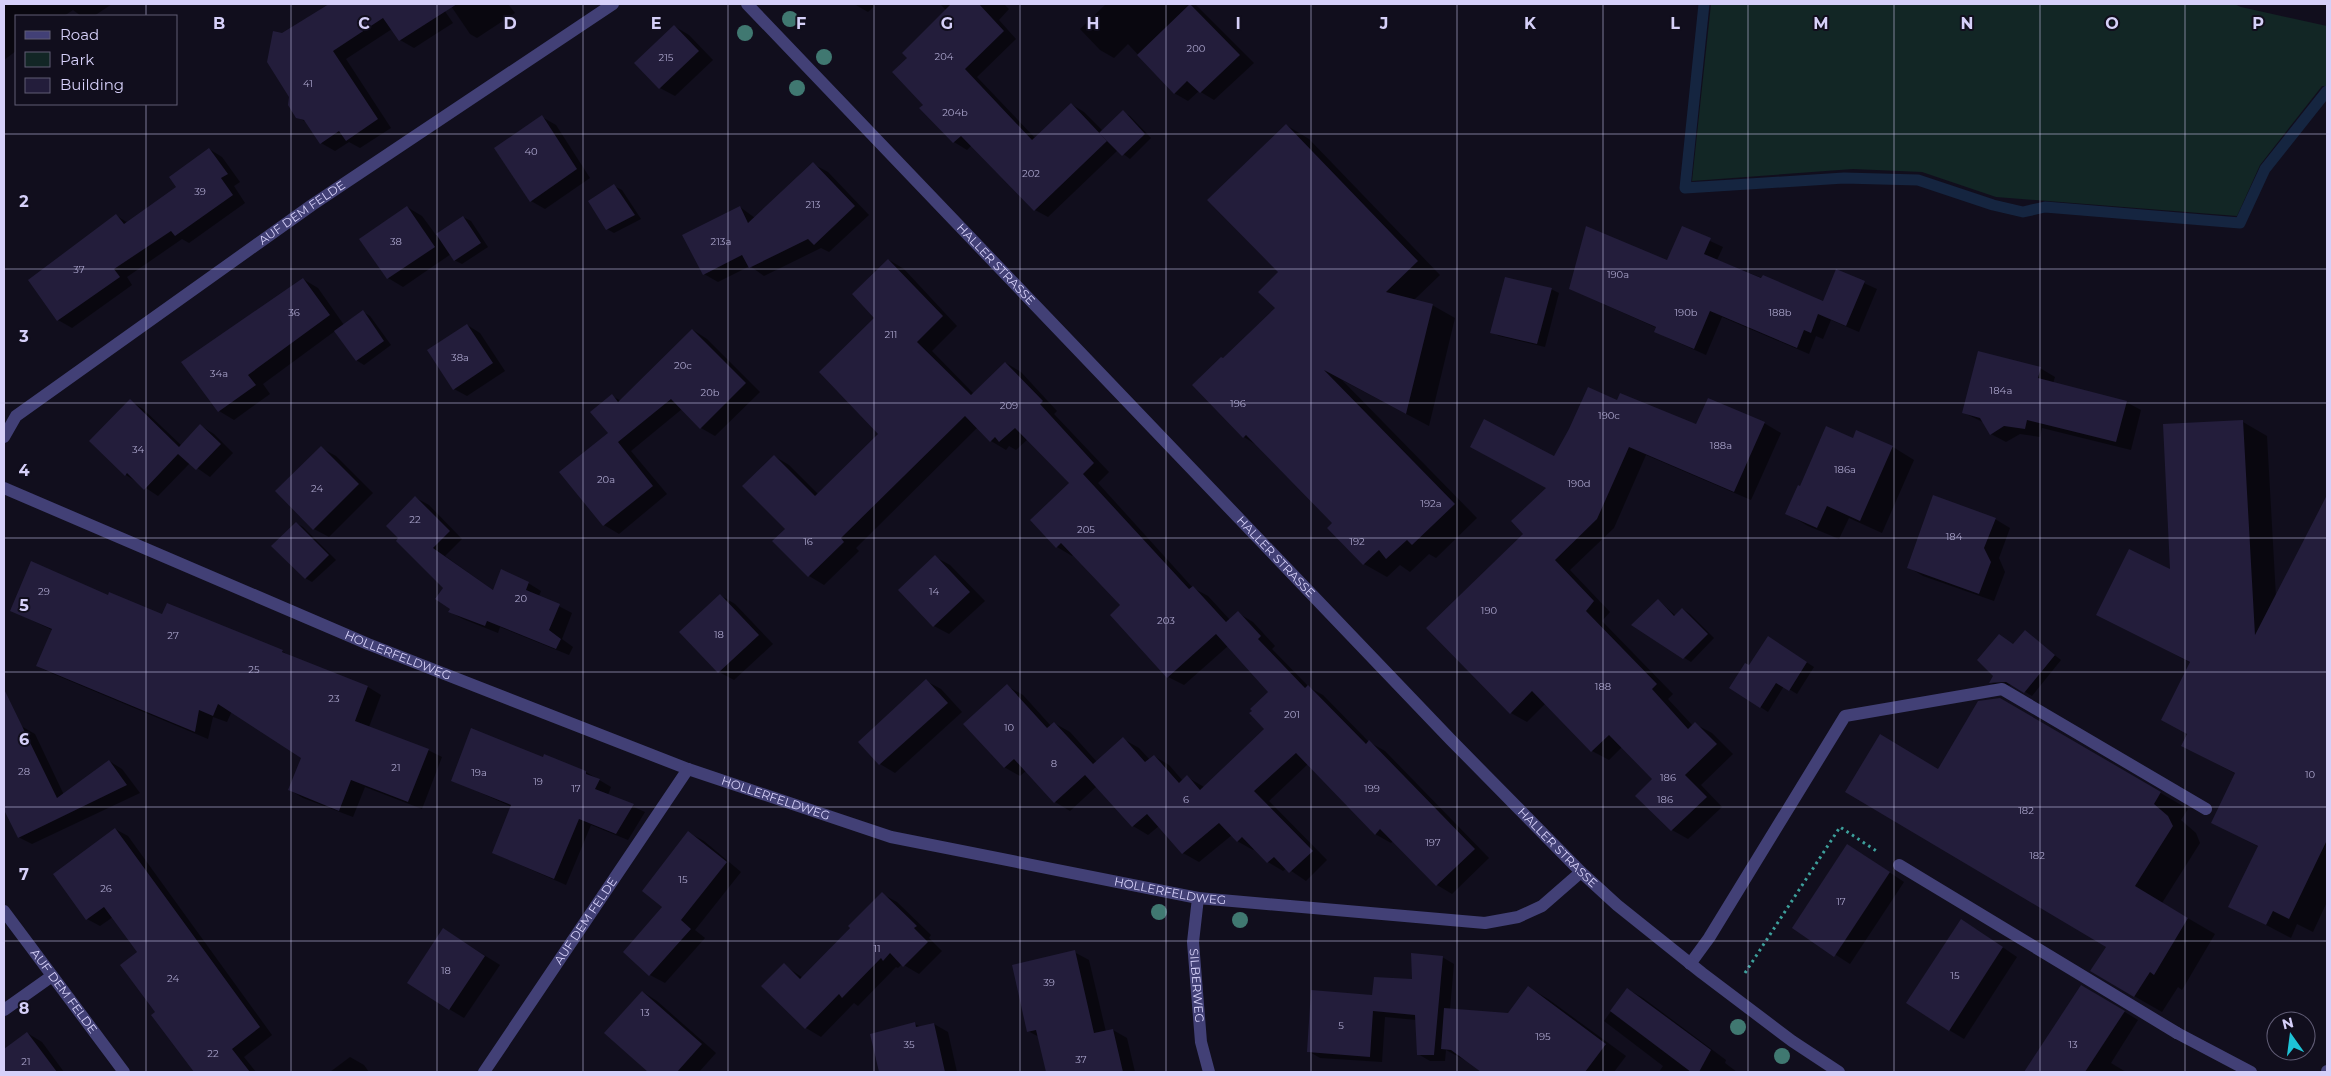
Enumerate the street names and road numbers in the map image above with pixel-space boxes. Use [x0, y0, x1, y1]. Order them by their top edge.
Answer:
street label: AUF DEM FELDE [256, 177, 348, 248]
street label: HALLER STRASSE [954, 220, 1038, 308]
street label: HALLER STRASSE [1234, 513, 1318, 600]
street label: HOLLERFELDWEG [342, 627, 454, 683]
street label: HOLLERFELDWEG [720, 773, 832, 823]
street label: HALLER STRASSE [1515, 804, 1601, 890]
street label: AUF DEM FELDE [551, 874, 620, 967]
street label: HOLLERFELDWEG [1113, 874, 1227, 907]
street label: AUF DEM FELDE [28, 946, 101, 1036]
street label: SILBERWEG [1187, 948, 1207, 1023]

